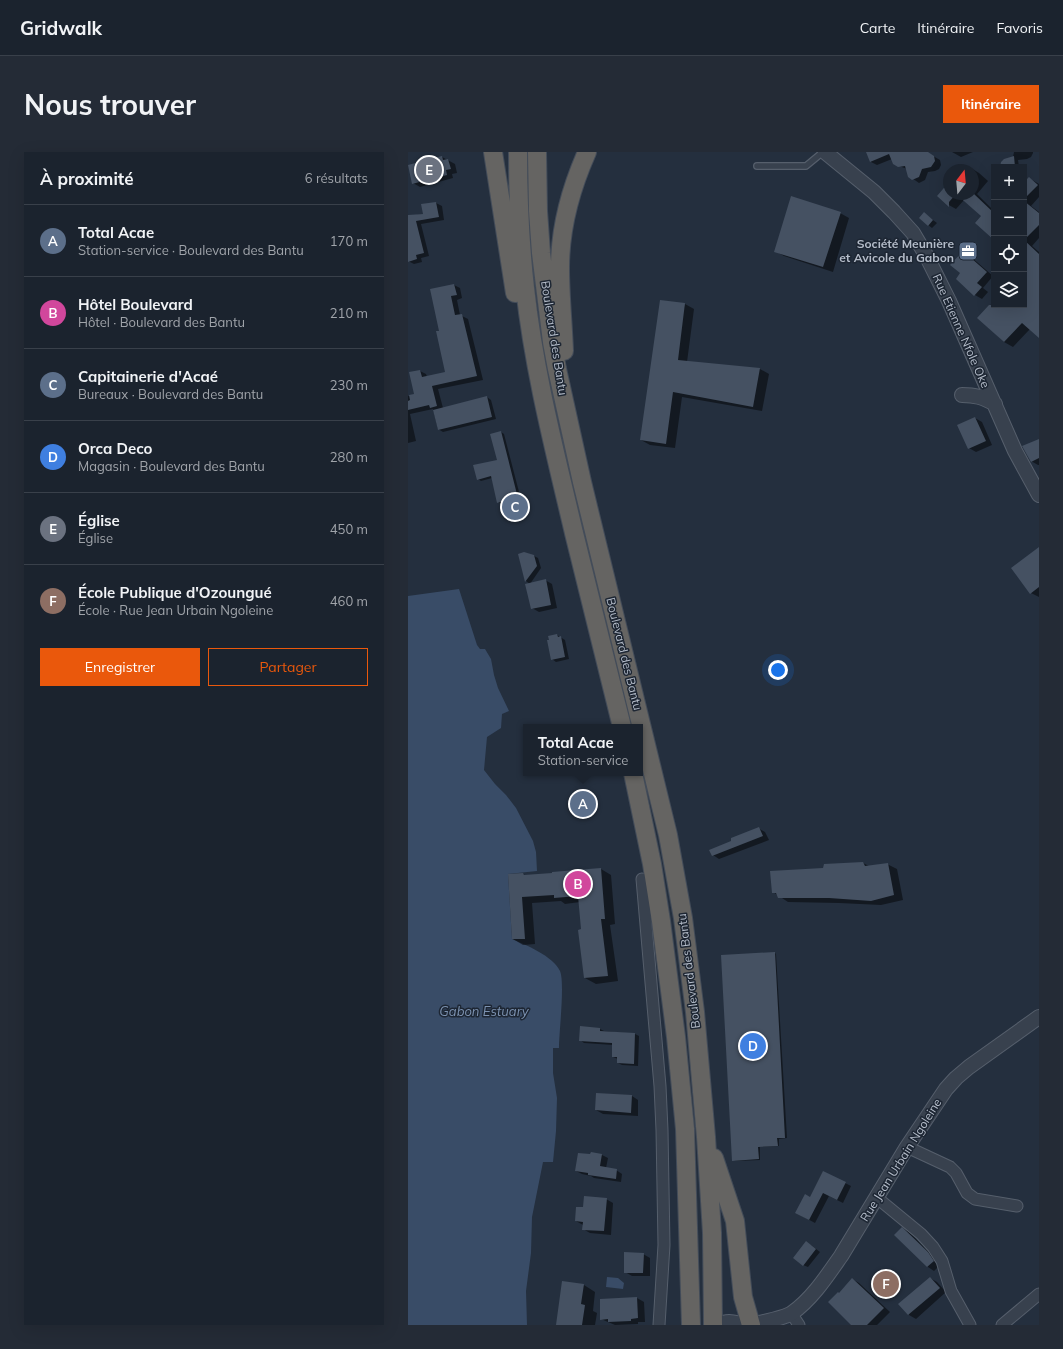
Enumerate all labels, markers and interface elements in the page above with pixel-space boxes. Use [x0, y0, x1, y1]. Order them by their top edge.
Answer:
text: Gridwalk [20, 16, 102, 40]
text: Carte [860, 19, 895, 37]
text: Itinéraire [917, 19, 974, 37]
text: Favoris [996, 19, 1043, 37]
button: Itinéraire [943, 85, 1039, 123]
text: Nous trouver [24, 87, 196, 122]
pin: E [416, 155, 442, 185]
north arrow [943, 164, 979, 200]
map controls [991, 164, 1027, 308]
button: + [991, 164, 1027, 200]
text: À proximité [40, 168, 134, 189]
text: 6 résultats [305, 170, 368, 186]
button: − [991, 200, 1027, 236]
text: Total Acae [78, 223, 154, 242]
text: A [48, 233, 58, 249]
text: 170 m [330, 233, 368, 249]
place label: Société Meunière et Avicole du Gabon [839, 236, 954, 265]
button: locate [991, 236, 1027, 272]
office icon: Société Meunière et Avicole du Gabon [957, 240, 979, 262]
text: Station-service · Boulevard des Bantu [78, 242, 304, 258]
street label: Rue Etienne Nfole Oke [930, 271, 993, 390]
button: layers [991, 272, 1027, 308]
street label: Boulevard des Bantu [538, 280, 571, 396]
text: Hôtel Boulevard [78, 295, 193, 314]
text: B [49, 305, 57, 321]
text: 210 m [330, 305, 368, 321]
text: Hôtel · Boulevard des Bantu [78, 314, 245, 330]
text: Capitainerie d'Acaé [78, 367, 218, 386]
text: C [49, 377, 57, 393]
text: 230 m [330, 377, 368, 393]
text: Bureaux · Boulevard des Bantu [78, 386, 263, 402]
text: Orca Deco [78, 439, 152, 458]
text: D [48, 449, 58, 465]
text: 280 m [330, 449, 368, 465]
text: Magasin · Boulevard des Bantu [78, 458, 265, 474]
pin: C [502, 492, 528, 522]
text: Église [78, 511, 120, 530]
text: E [49, 521, 57, 537]
text: 450 m [330, 521, 368, 537]
text: Église [78, 530, 113, 546]
text: École Publique d'Ozoungué [78, 583, 272, 602]
text: F [49, 593, 57, 609]
text: 460 m [330, 593, 368, 609]
street label: Boulevard des Bantu [603, 596, 646, 712]
text: École · Rue Jean Urbain Ngoleine [78, 602, 273, 618]
button: Enregistrer [40, 648, 200, 686]
button: Partager [208, 648, 368, 686]
your location [768, 660, 788, 680]
popup [523, 724, 643, 776]
text: Total Acae [538, 733, 614, 752]
text: Station-service [538, 752, 628, 768]
pin: A [570, 789, 596, 819]
pin: B [565, 869, 591, 899]
street label: Boulevard des Bantu [674, 913, 703, 1029]
water label: Gabon Estuary [439, 1003, 530, 1019]
pin: D [740, 1031, 766, 1061]
street label: Rue Jean Urbain Ngoleine [857, 1095, 945, 1224]
pin: F [873, 1269, 899, 1299]

